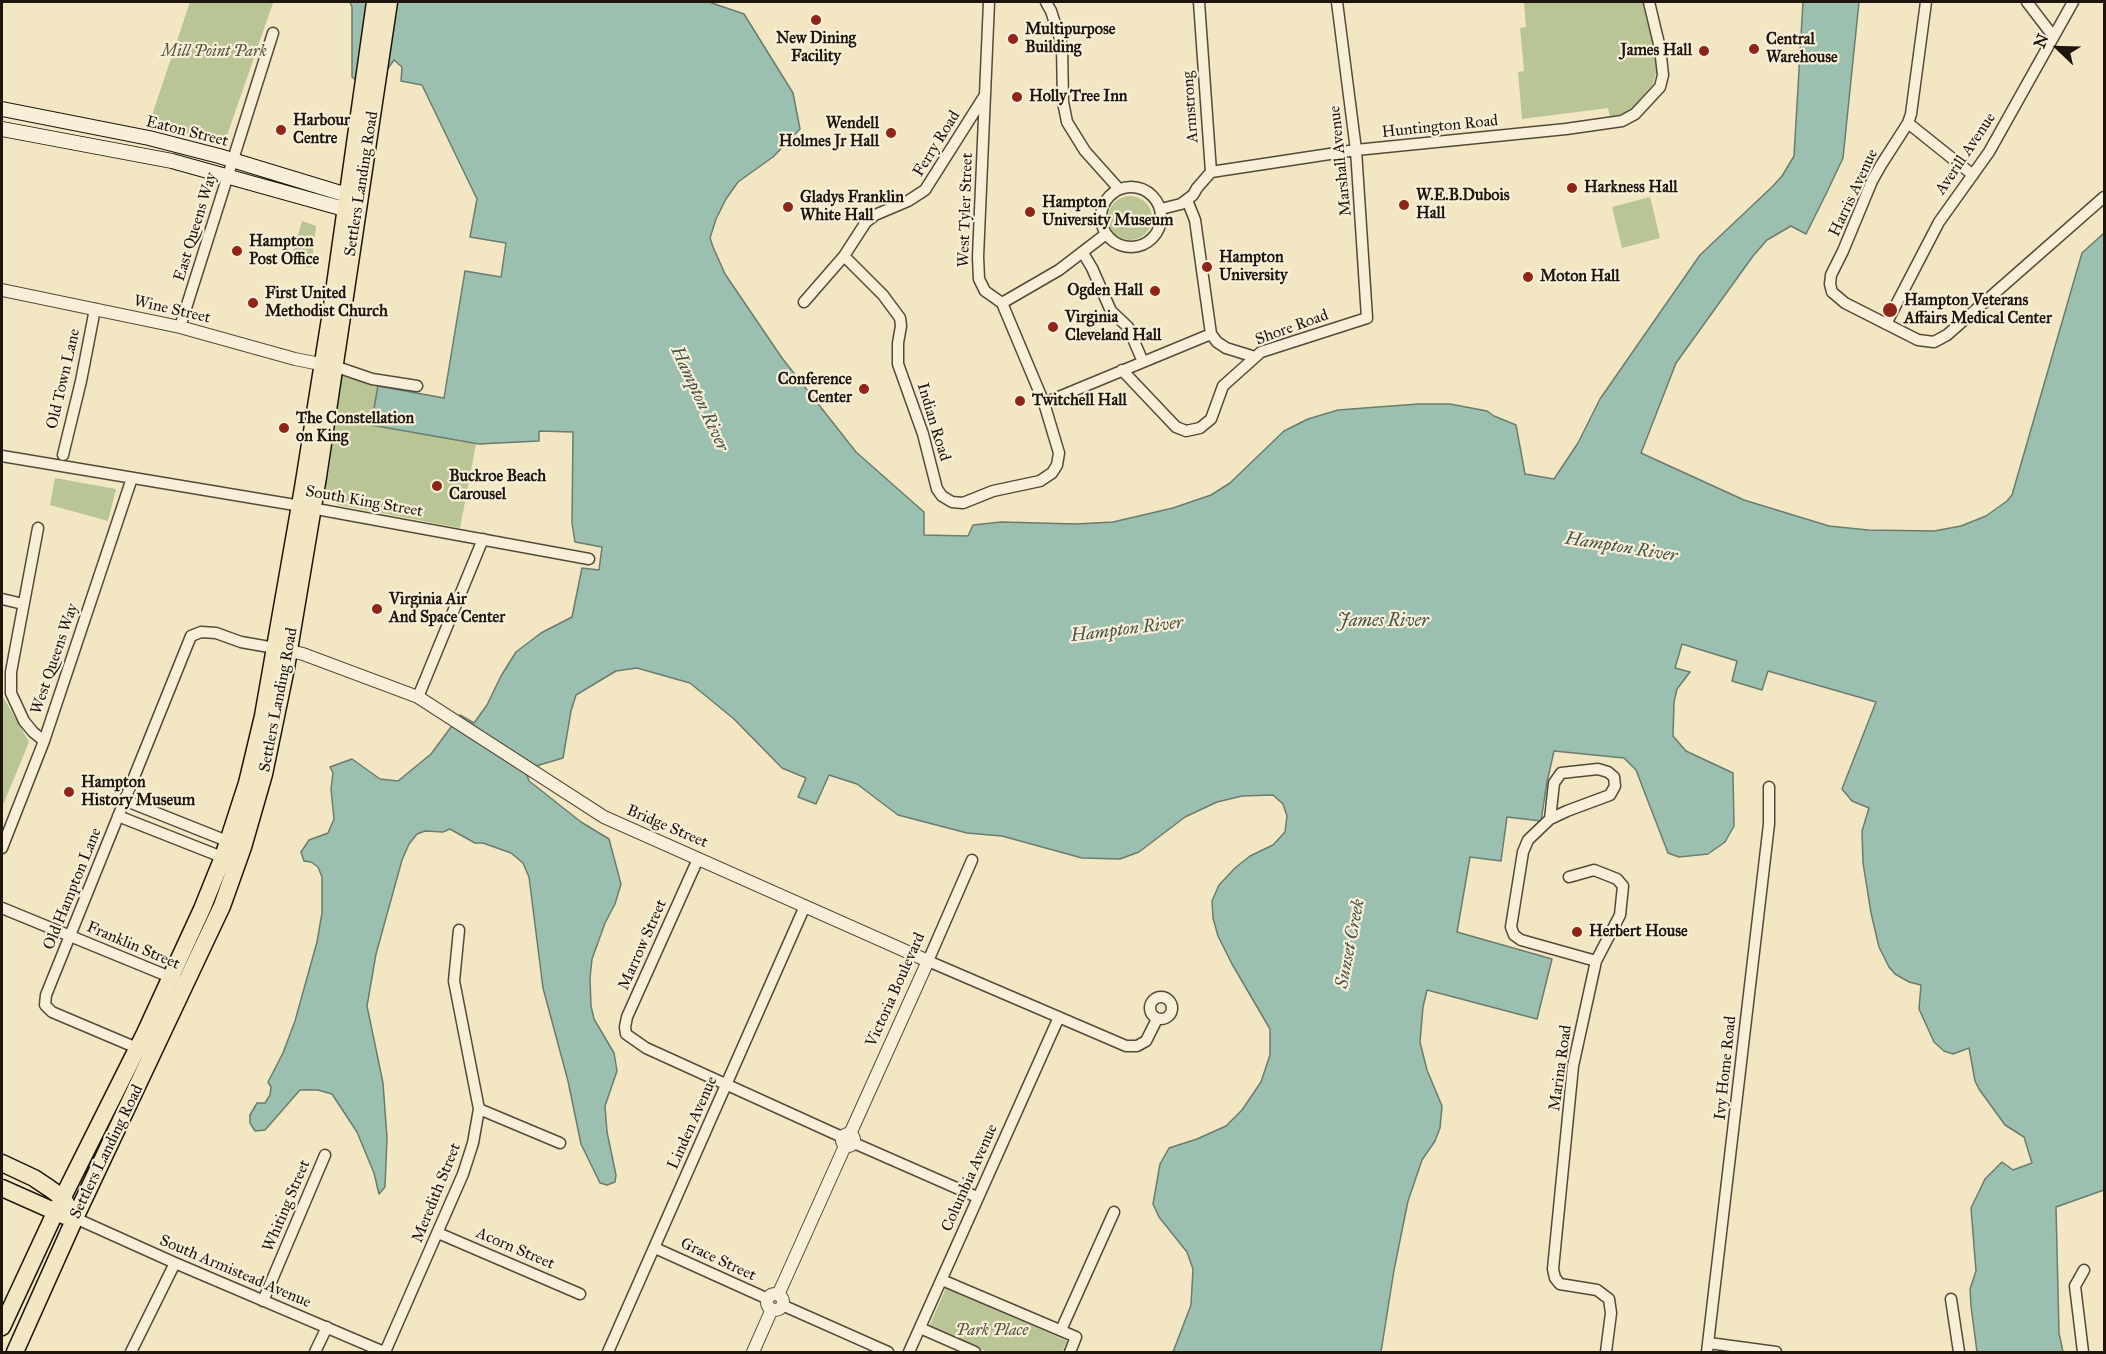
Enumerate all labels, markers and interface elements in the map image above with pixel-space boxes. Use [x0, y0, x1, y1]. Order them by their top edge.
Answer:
marker: New Dining Facility [809, 13, 823, 27]
north arrow [2028, 18, 2088, 78]
place label: Multipurpose Building [1025, 20, 1115, 58]
place label: New Dining Facility [776, 29, 856, 67]
place label: Central Warehouse [1766, 30, 1838, 68]
text: N [2030, 31, 2052, 51]
marker: Multipurpose Building [1006, 32, 1020, 46]
place label: James Hall [1621, 41, 1692, 61]
park label: Mill Point Park [161, 42, 267, 62]
marker: Central Warehouse [1747, 42, 1761, 56]
marker: James Hall [1697, 44, 1711, 58]
street label: Armstrong [1179, 70, 1203, 144]
place label: Holly Tree Inn [1029, 87, 1128, 107]
marker: Holly Tree Inn [1010, 90, 1024, 104]
street label: Marshall Avenue [1326, 105, 1356, 217]
street label: Ferry Road [909, 108, 965, 180]
street label: Averill Avenue [1932, 109, 2000, 199]
street label: Settlers Landing Road [341, 110, 383, 258]
place label: Harbour Centre [293, 111, 350, 149]
street label: Huntington Road [1381, 111, 1499, 143]
street label: Eaton Street [144, 113, 230, 151]
place label: Wendell Holmes Jr Hall [779, 114, 879, 152]
marker: Harbour Centre [274, 123, 288, 137]
marker: Wendell Holmes Jr Hall [884, 126, 898, 140]
street label: Harris Avenue [1825, 146, 1883, 240]
street label: West Tyler Street [954, 152, 978, 268]
street label: East Queens Way [170, 170, 222, 284]
place label: Harkness Hall [1584, 178, 1678, 198]
marker: Harkness Hall [1565, 181, 1579, 195]
place label: W.E.B.Dubois Hall [1416, 186, 1510, 224]
place label: Gladys Franklin White Hall [800, 188, 904, 226]
place label: Hampton University Museum [1042, 193, 1173, 231]
marker: W.E.B.Dubois Hall [1397, 198, 1411, 212]
marker: Gladys Franklin White Hall [781, 200, 795, 214]
marker: Hampton University Museum [1023, 205, 1037, 219]
place label: Hampton Post Office [249, 232, 319, 270]
marker: Hampton Post Office [230, 244, 244, 258]
place label: Hampton University [1219, 248, 1288, 286]
marker: Hampton University [1200, 260, 1214, 274]
place label: Moton Hall [1540, 267, 1620, 287]
marker: Moton Hall [1521, 270, 1535, 284]
place label: Ogden Hall [1067, 281, 1143, 301]
place label: First United Methodist Church [265, 284, 388, 322]
marker: Ogden Hall [1148, 284, 1162, 298]
place label: Hampton Veterans Affairs Medical Center [1904, 291, 2052, 329]
street label: Wine Street [132, 292, 212, 328]
marker: First United Methodist Church [246, 296, 260, 310]
marker: Hampton Veterans Affairs Medical Center [1881, 301, 1899, 319]
street label: Shore Road [1253, 306, 1331, 350]
place label: Virginia Cleveland Hall [1065, 308, 1161, 346]
marker: Virginia Cleveland Hall [1046, 320, 1060, 334]
street label: Old Town Lane [43, 327, 85, 431]
water label: Hampton River [665, 343, 733, 455]
place label: Conference Center [778, 370, 852, 408]
street label: Indian Road [912, 381, 954, 463]
marker: Conference Center [857, 382, 871, 396]
place label: Twitchell Hall [1032, 391, 1127, 411]
marker: Twitchell Hall [1013, 394, 1027, 408]
place label: The Constellation on King [296, 409, 414, 447]
marker: The Constellation on King [277, 421, 291, 435]
place label: Buckroe Beach Carousel [449, 467, 546, 505]
marker: Buckroe Beach Carousel [430, 479, 444, 493]
street label: South King Street [304, 482, 424, 522]
water label: Hampton River [1563, 528, 1679, 568]
place label: Virginia Air And Space Center [389, 590, 505, 628]
street label: West Queens Way [27, 601, 83, 717]
marker: Virginia Air And Space Center [370, 602, 384, 616]
water label: James River [1337, 611, 1429, 633]
water label: Hampton River [1069, 612, 1185, 648]
street label: Settlers Landing Road [256, 626, 302, 774]
place label: Hampton History Museum [81, 773, 195, 811]
marker: Hampton History Museum [62, 785, 76, 799]
street label: Bridge Street [624, 801, 710, 853]
street label: Old Hampton Lane [40, 825, 106, 953]
street label: Marrow Street [615, 897, 671, 993]
water label: Sunset Creek [1332, 897, 1370, 991]
street label: Franklin Street [83, 918, 183, 974]
place label: Herbert House [1589, 922, 1688, 942]
marker: Herbert House [1570, 925, 1584, 939]
street label: Victoria Boulevard [862, 930, 930, 1050]
street label: Ivy Home Road [1711, 1015, 1741, 1121]
street label: Marina Road [1545, 1024, 1577, 1112]
street label: Linden Avenue [664, 1074, 722, 1172]
street label: Settlers Landing Road [66, 1082, 148, 1222]
street label: Columbia Avenue [938, 1121, 1002, 1235]
street label: Meredith Street [408, 1140, 466, 1246]
street label: Whiting Street [259, 1157, 315, 1255]
street label: Acorn Street [473, 1224, 557, 1274]
street label: South Armistead Avenue [156, 1231, 314, 1313]
street label: Grace Street [677, 1234, 759, 1286]
park label: Park Place [956, 1321, 1028, 1341]

